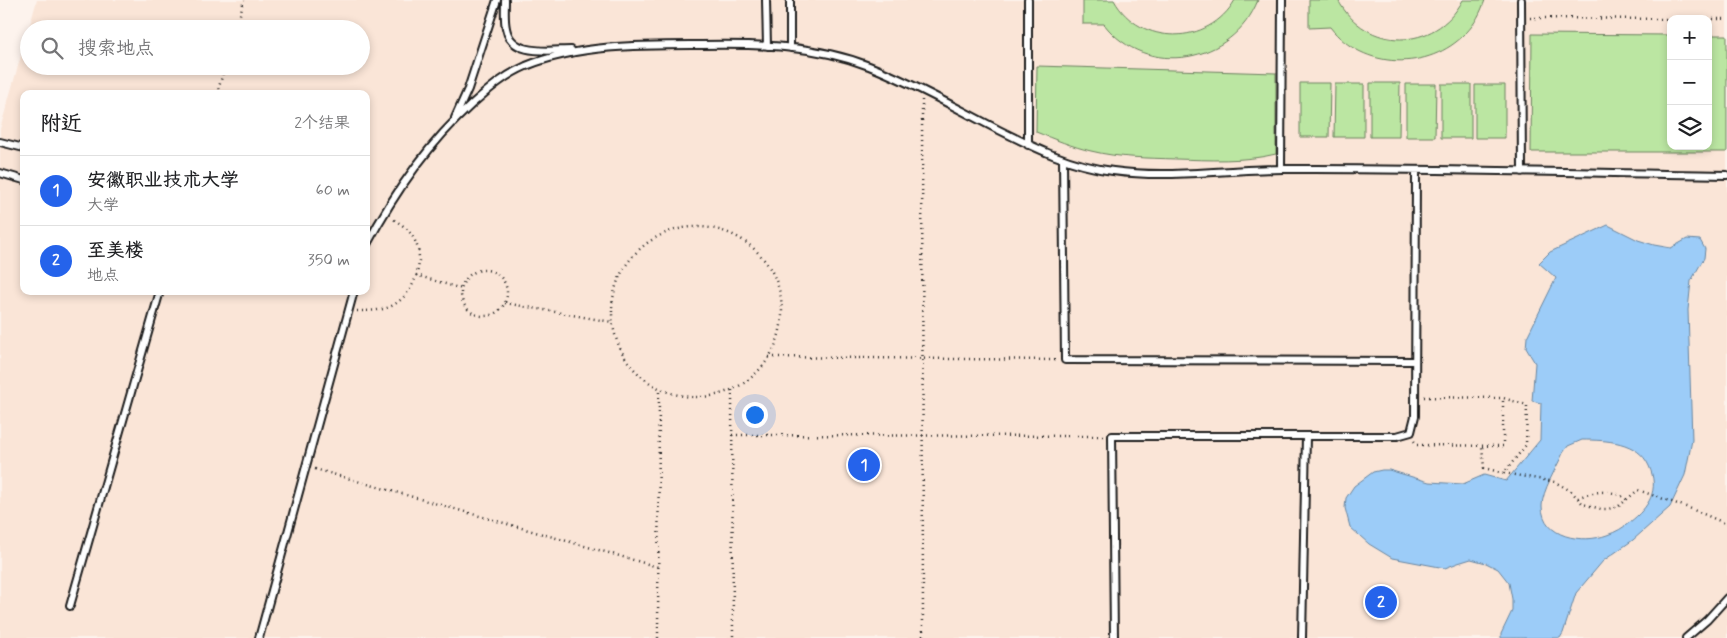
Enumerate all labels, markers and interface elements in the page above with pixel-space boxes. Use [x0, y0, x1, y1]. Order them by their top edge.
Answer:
map controls [1667, 15, 1712, 150]
button: + [1667, 15, 1712, 60]
search box [20, 20, 370, 75]
icon: search [38, 34, 66, 62]
text: 搜索地点 [78, 36, 154, 61]
button: − [1667, 60, 1712, 105]
button: layers [1667, 105, 1712, 150]
text: 附近 [40, 110, 82, 138]
text: 2个结果 [294, 113, 350, 134]
text: 安徽职业技术大学 [87, 168, 239, 193]
text: 1 [52, 180, 60, 201]
text: 60 m [316, 180, 350, 201]
text: 大学 [87, 195, 119, 216]
text: 至美楼 [87, 238, 144, 263]
text: 2 [52, 250, 60, 271]
text: 350 m [308, 250, 350, 271]
text: 地点 [87, 265, 119, 286]
your location [742, 402, 768, 428]
pin: 1 [848, 446, 880, 484]
pin: 2 [1365, 583, 1397, 621]

